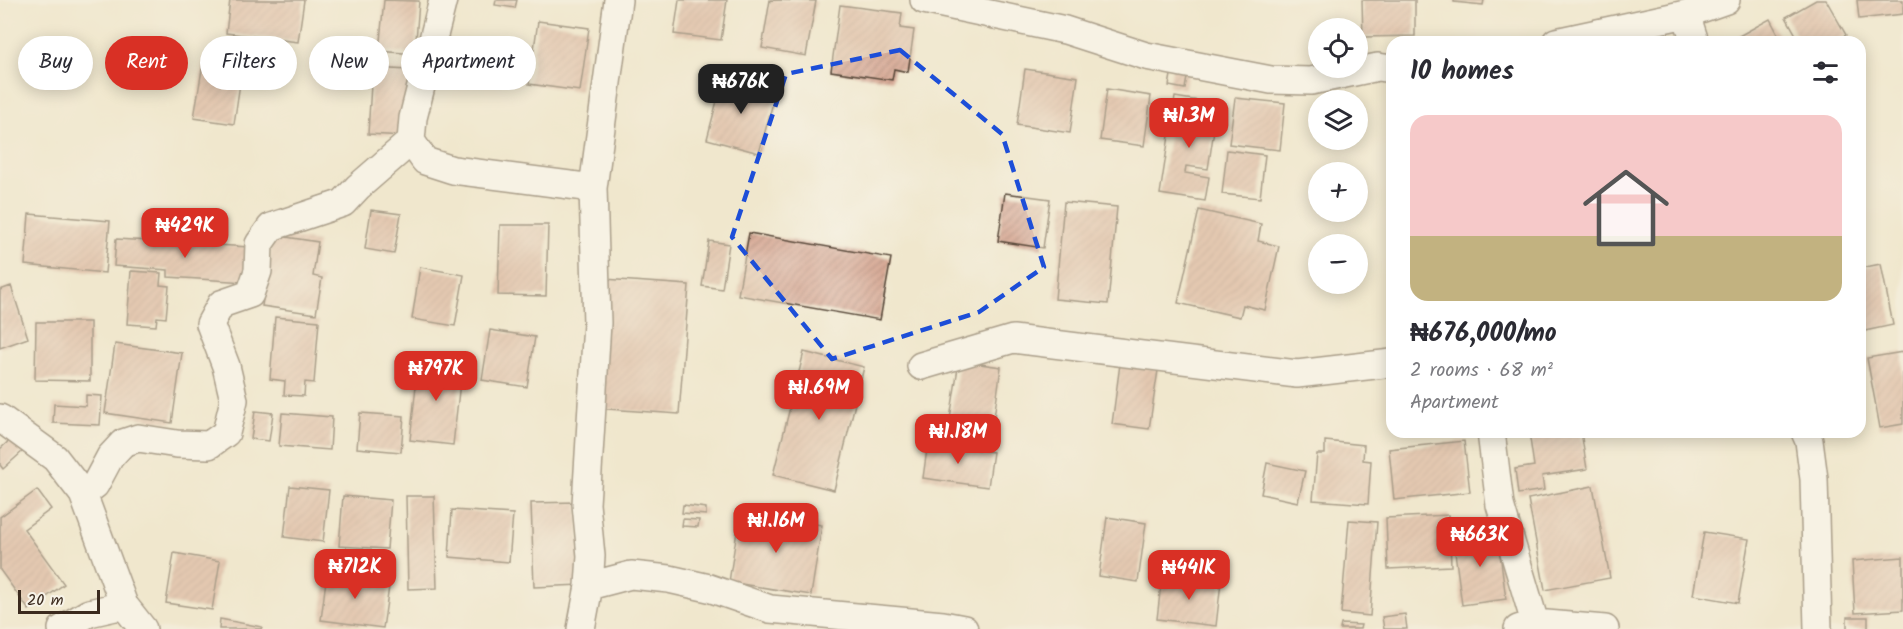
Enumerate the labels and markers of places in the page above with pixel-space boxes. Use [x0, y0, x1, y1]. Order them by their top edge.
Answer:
pin: ₦676K [699, 64, 783, 115]
pin: ₦1.3M [1147, 98, 1231, 149]
pin: ₦429K [143, 208, 227, 259]
pin: ₦797K [394, 351, 478, 402]
pin: ₦1.69M [770, 370, 868, 421]
pin: ₦1.18M [909, 414, 1007, 465]
pin: ₦1.16M [727, 503, 825, 554]
pin: ₦663K [1438, 517, 1522, 568]
pin: ₦712K [313, 549, 397, 600]
pin: ₦441K [1147, 550, 1231, 601]

